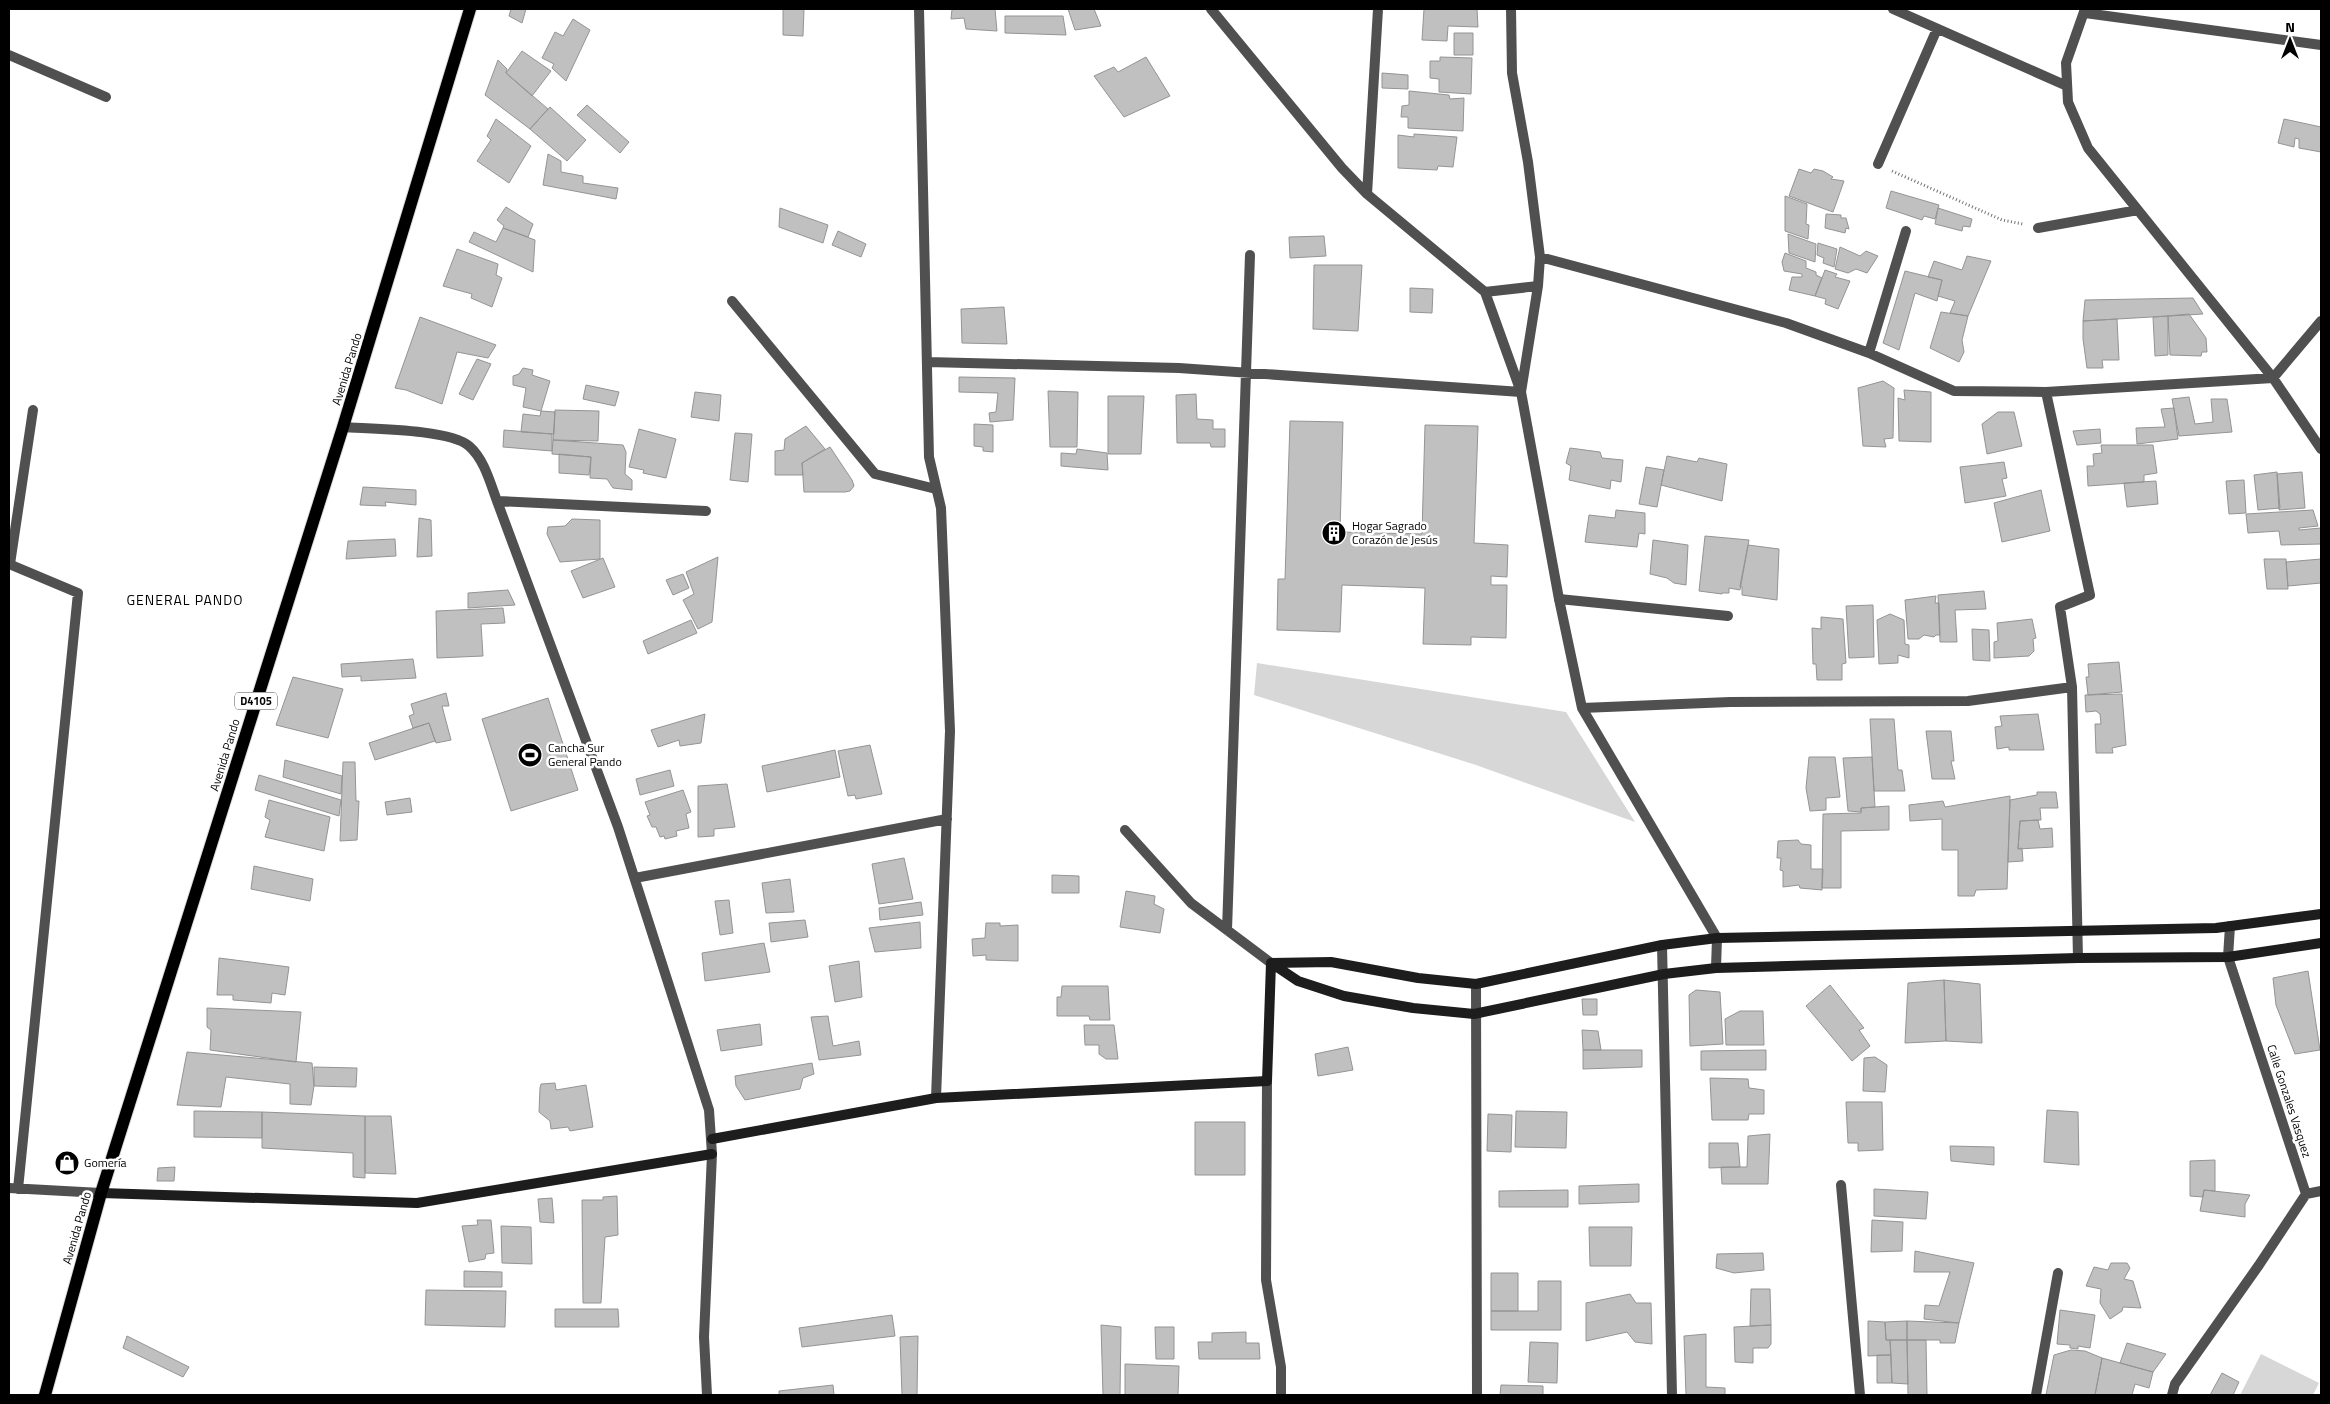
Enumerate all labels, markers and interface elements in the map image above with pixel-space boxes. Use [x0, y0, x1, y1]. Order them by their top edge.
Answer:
north arrow [2265, 15, 2315, 65]
text: N [2285, 16, 2295, 37]
street label: Avenida Pando [326, 330, 367, 407]
place label: Hogar Sagrado Corazón de Jesús [1352, 516, 1438, 549]
building icon: Hogar Sagrado Corazón de Jesús [1321, 520, 1347, 546]
district label: GENERAL PANDO [126, 589, 244, 610]
road number: D4105 [235, 692, 277, 709]
street label: Avenida Pando [204, 716, 245, 793]
place label: Cancha Sur General Pando [548, 738, 622, 771]
sports icon: Cancha Sur General Pando [517, 742, 543, 768]
street label: Calle Gonzales Vasquez [2262, 1042, 2317, 1160]
shop icon: Gomería [54, 1150, 80, 1176]
place label: Gomería [84, 1153, 127, 1172]
street label: Avenida Pando [57, 1189, 96, 1266]

